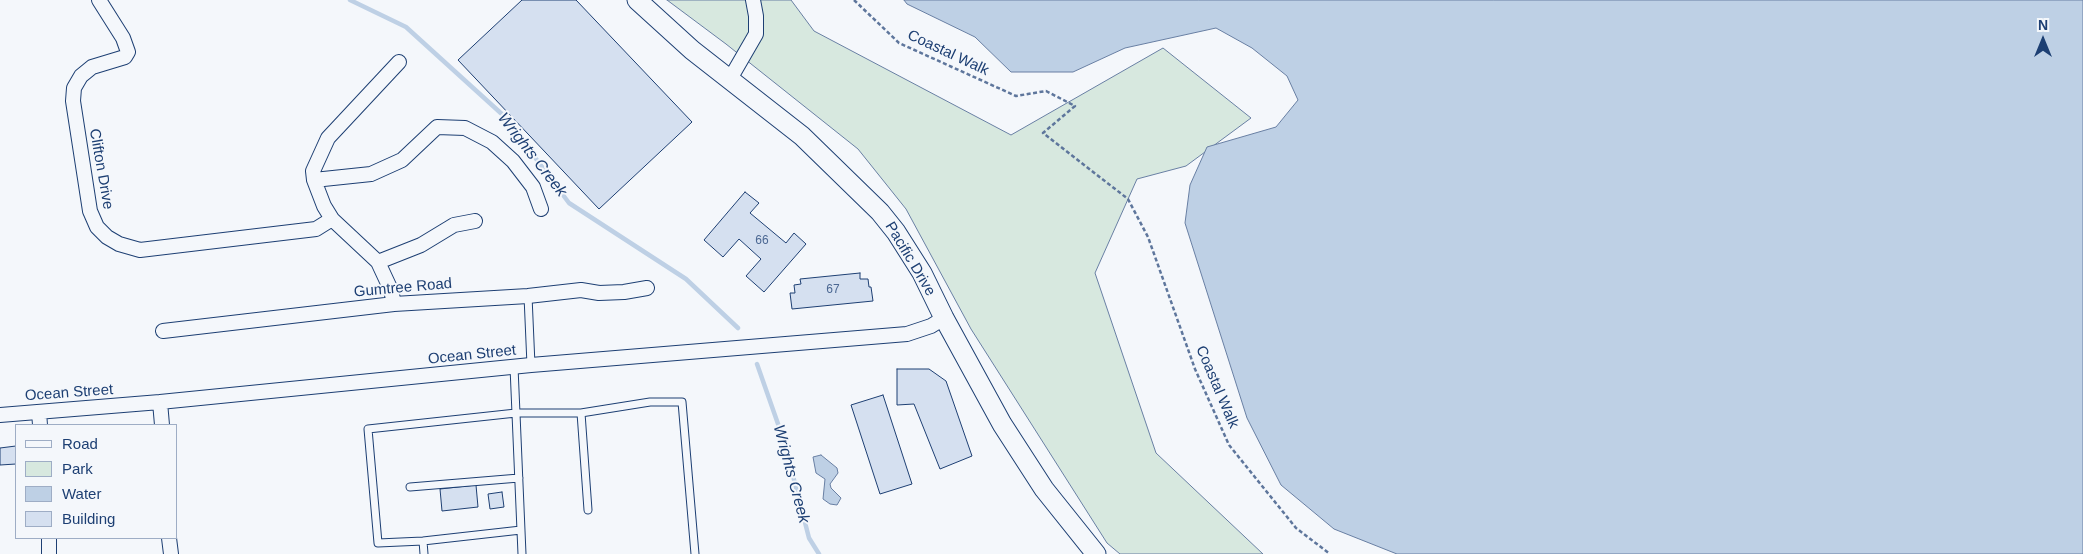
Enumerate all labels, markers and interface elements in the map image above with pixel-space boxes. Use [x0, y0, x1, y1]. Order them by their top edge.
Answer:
north arrow [2018, 15, 2068, 65]
text: N [2038, 17, 2048, 33]
street label: Coastal Walk [904, 26, 992, 80]
water label: Wrights Creek [493, 109, 571, 201]
street label: Clifton Drive [85, 127, 117, 211]
street label: Pacific Drive [881, 219, 939, 299]
house number: 66 [755, 234, 769, 248]
street label: Gumtree Road [353, 275, 453, 301]
house number: 67 [826, 283, 840, 297]
street label: Ocean Street [427, 341, 517, 369]
street label: Coastal Walk [1192, 343, 1242, 431]
street label: Ocean Street [24, 381, 114, 405]
water label: Wrights Creek [769, 423, 813, 525]
legend [15, 424, 178, 539]
text: Road [62, 435, 98, 452]
text: Park [62, 460, 93, 477]
text: Water [62, 485, 101, 502]
text: Building [62, 510, 115, 527]

